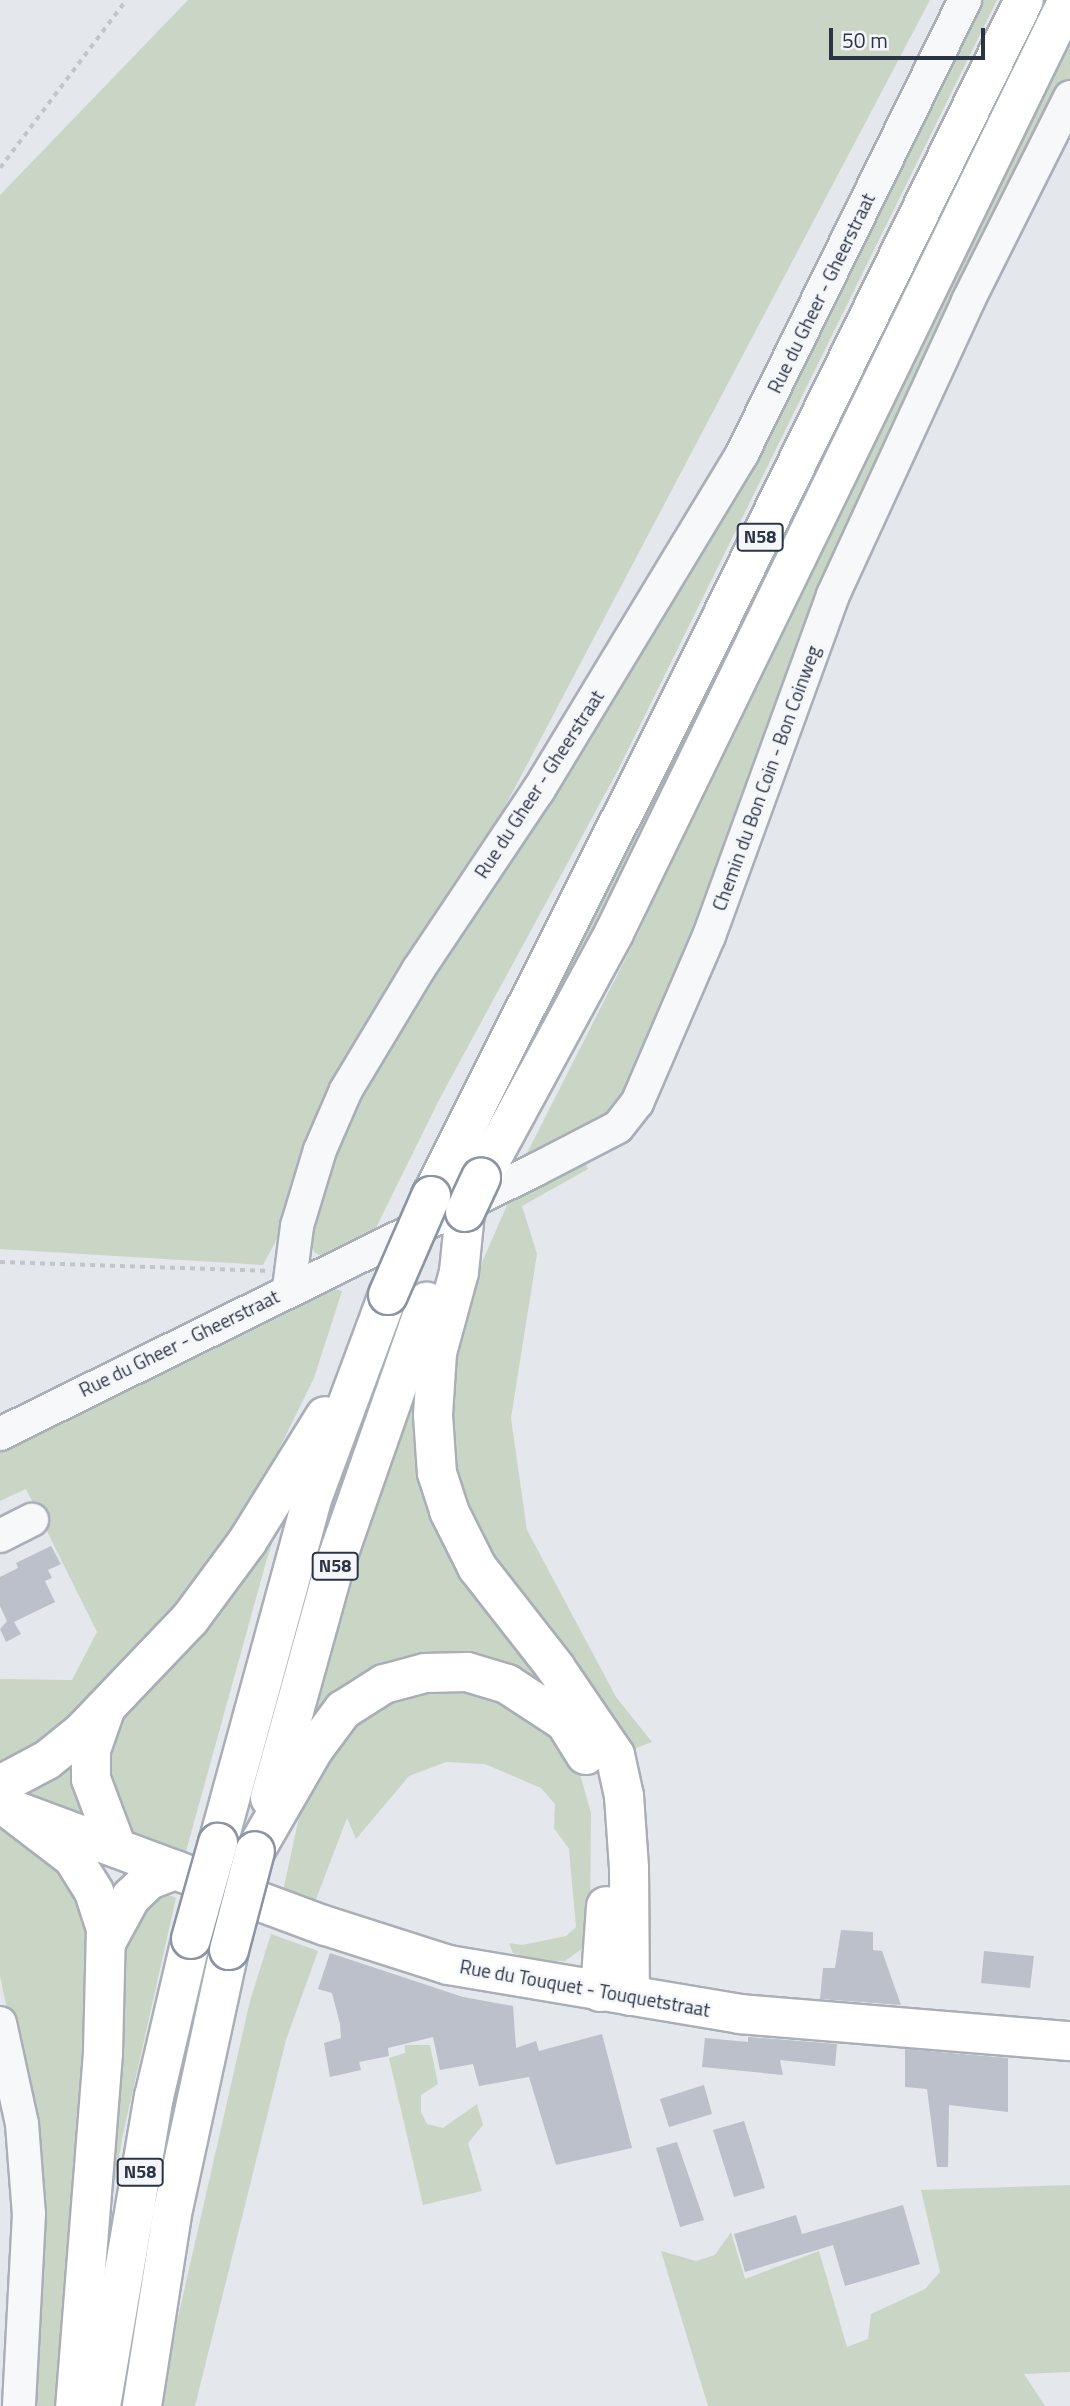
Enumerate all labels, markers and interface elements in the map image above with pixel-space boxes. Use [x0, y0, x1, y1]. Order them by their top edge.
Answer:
scale bar [832, 14, 988, 58]
text: 50 m [842, 24, 888, 56]
street label: Rue du Gheer - Gheerstraat [763, 189, 879, 397]
road number: N58 [736, 522, 784, 552]
street label: Chemin du Bon Coin - Bon Coinweg [707, 642, 825, 914]
street label: Rue du Gheer - Gheerstraat [470, 686, 608, 882]
street label: Rue du Gheer - Gheerstraat [75, 1285, 283, 1401]
road number: N58 [310, 1552, 360, 1581]
street label: Rue du Touquet - Touquetstraat [458, 1955, 712, 2021]
road number: N58 [116, 2158, 164, 2186]

